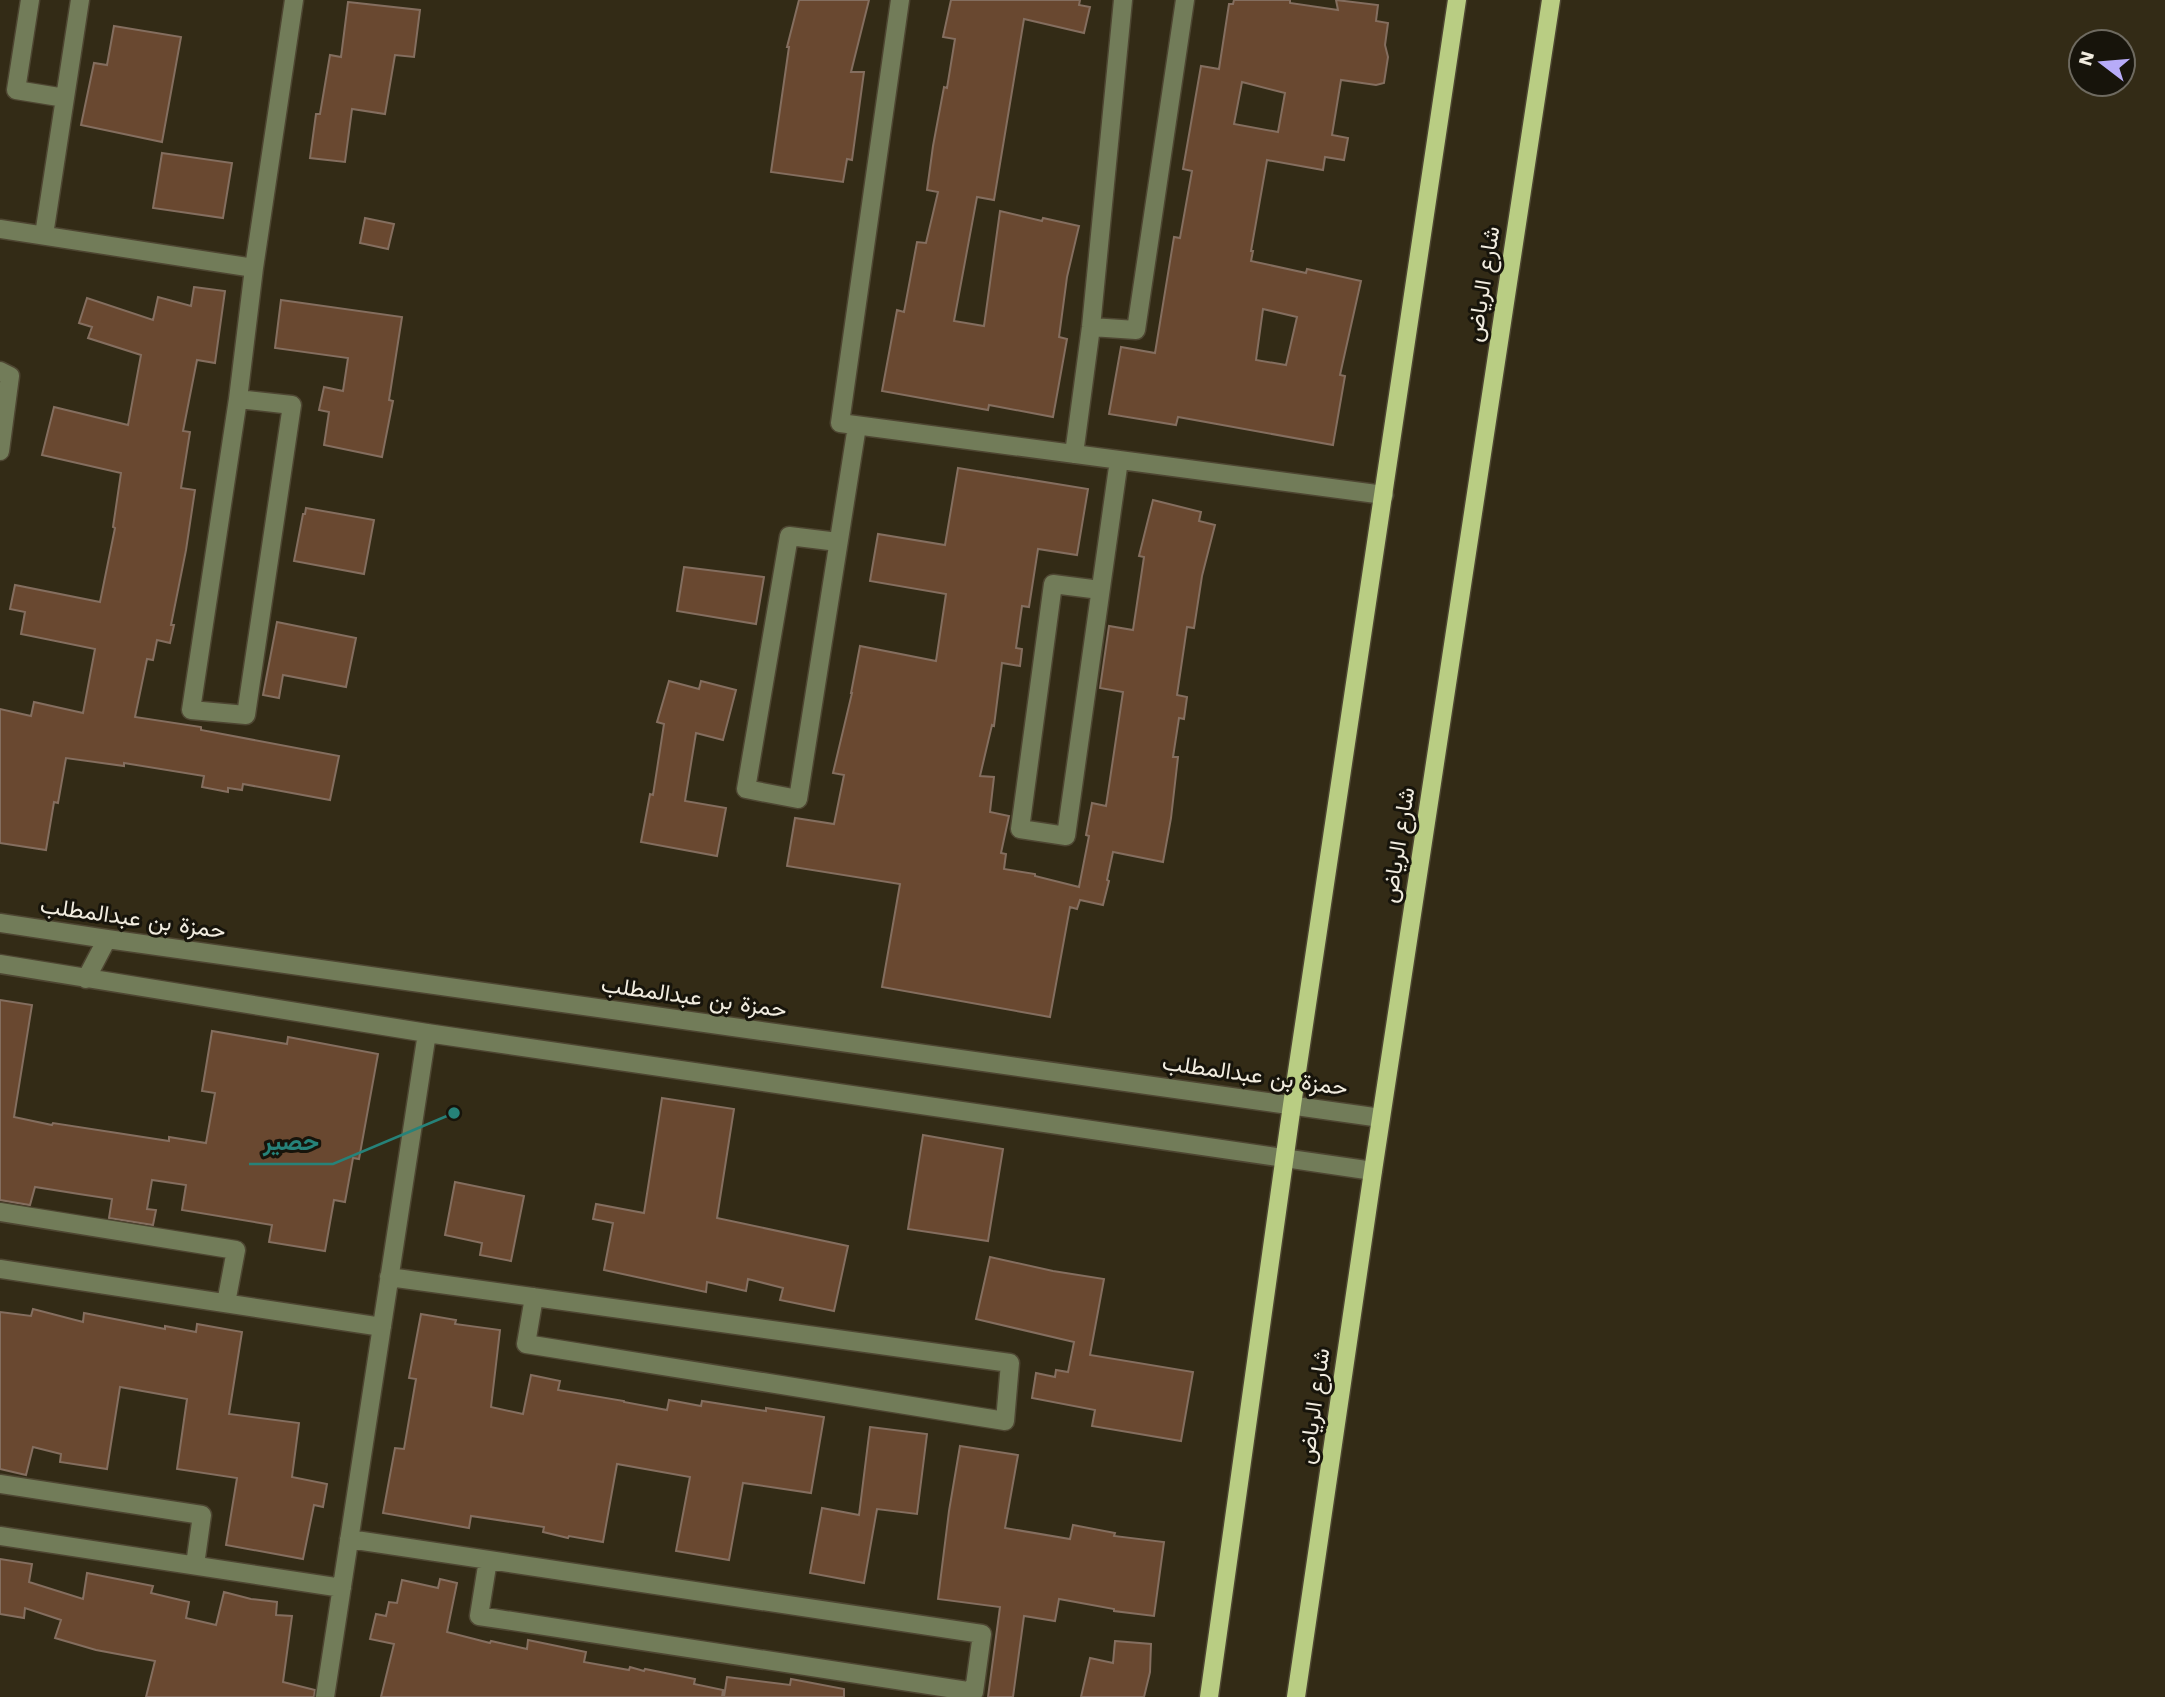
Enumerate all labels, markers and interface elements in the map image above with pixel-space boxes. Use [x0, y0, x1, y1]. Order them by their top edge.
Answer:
north arrow [2067, 28, 2137, 98]
text: N [2073, 49, 2099, 68]
street label: شارع الرياض [1461, 224, 1507, 344]
street label: شارع الرياض [1376, 785, 1422, 905]
street label: حمزة بن عبدالمطلب [38, 892, 227, 945]
street label: حمزة بن عبدالمطلب [599, 971, 788, 1024]
street label: حمزة بن عبدالمطلب [1160, 1049, 1349, 1102]
callout: حصير [249, 1119, 333, 1164]
text: حصير [262, 1128, 319, 1157]
street label: شارع الرياض [1293, 1346, 1337, 1466]

